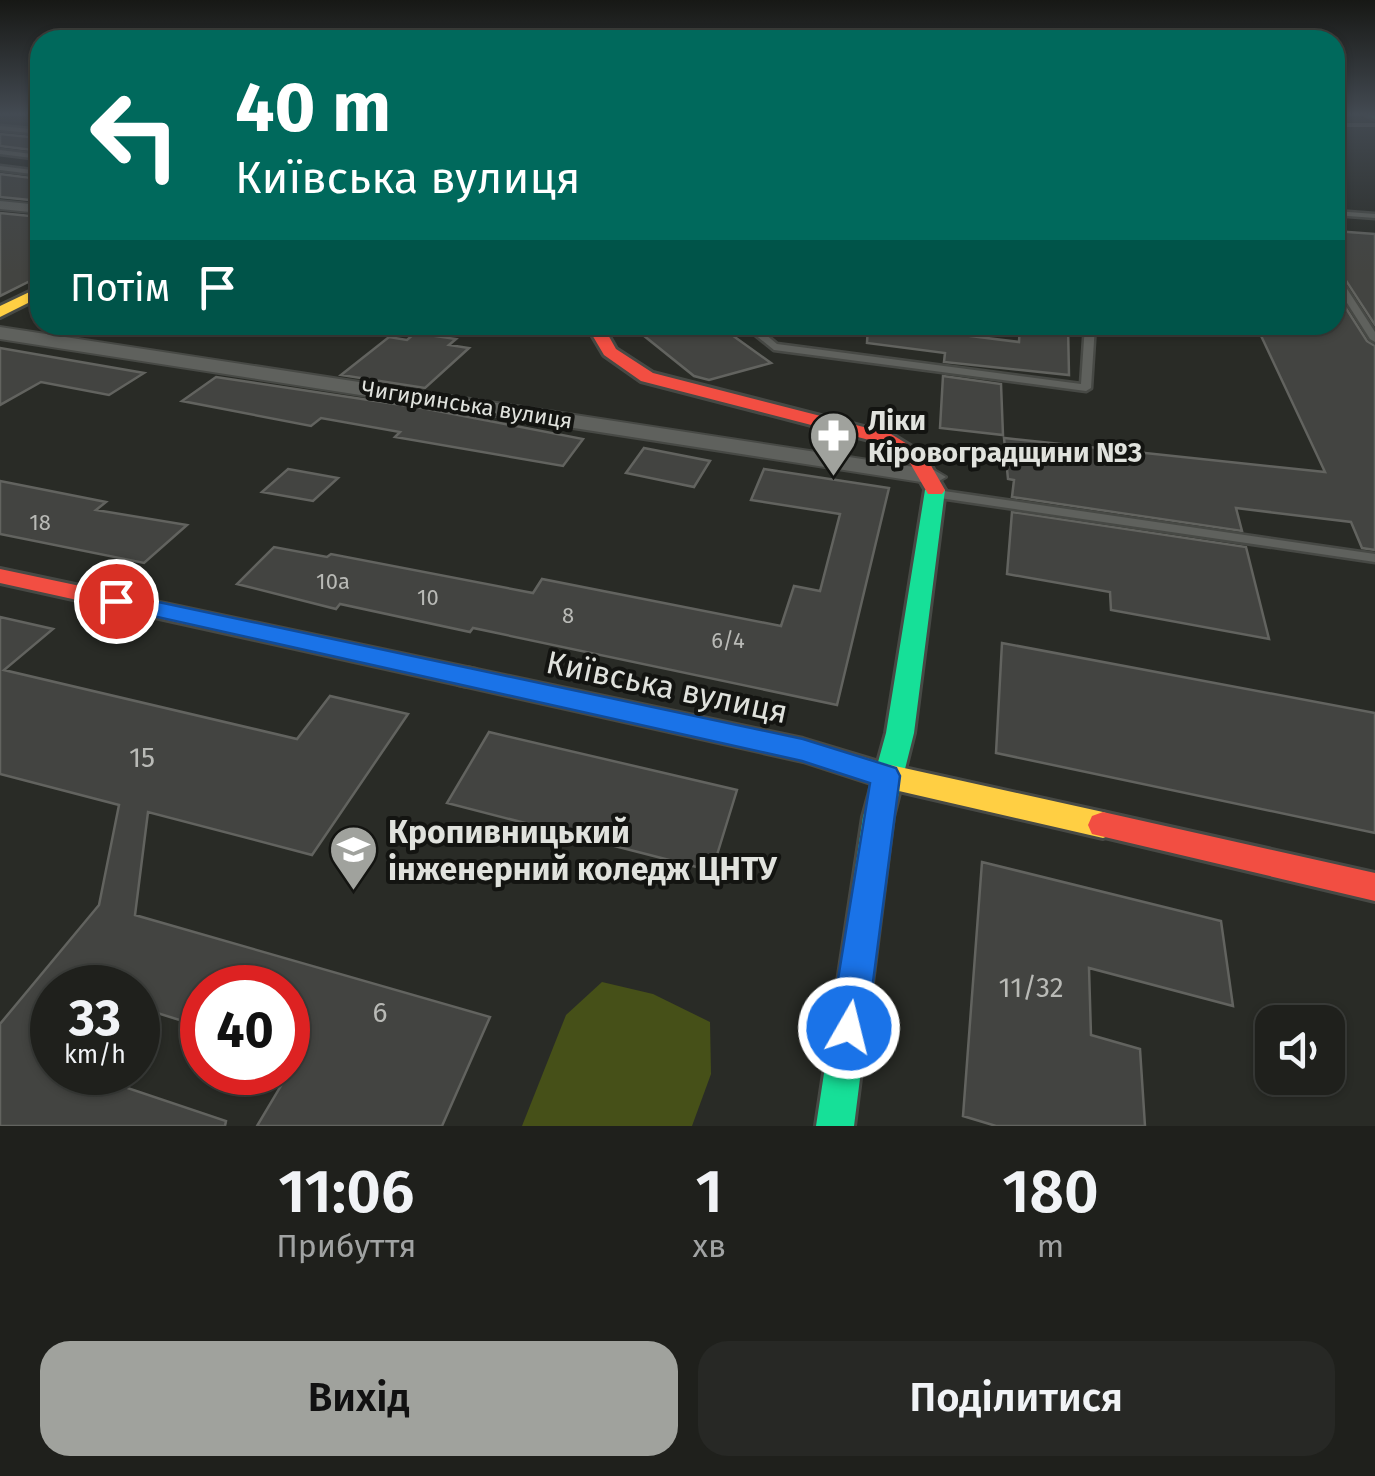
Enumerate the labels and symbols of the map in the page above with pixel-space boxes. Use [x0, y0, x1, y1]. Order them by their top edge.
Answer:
street label: Чигиринська вулиця [360, 375, 574, 434]
place label: Ліки Кіровоградщини №3 [868, 404, 1142, 469]
pharmacy icon: Ліки Кіровоградщини №3 [807, 410, 859, 478]
house number: 18 [29, 509, 51, 536]
pin [74, 559, 159, 644]
house number: 10а [316, 568, 350, 595]
house number: 10 [417, 584, 439, 611]
house number: 8 [562, 602, 574, 629]
house number: 6/4 [711, 627, 745, 654]
street label: Київська вулиця [543, 643, 791, 731]
house number: 15 [129, 741, 155, 774]
place label: Кропивницький інженерний коледж ЦНТУ [388, 813, 778, 888]
school or university icon: Кропивницький інженерний коледж ЦНТУ [327, 824, 379, 892]
speed limit sign: 40 [180, 965, 310, 1095]
house number: 11/32 [998, 971, 1064, 1004]
position arrow [797, 976, 901, 1080]
house number: 6 [373, 996, 387, 1029]

